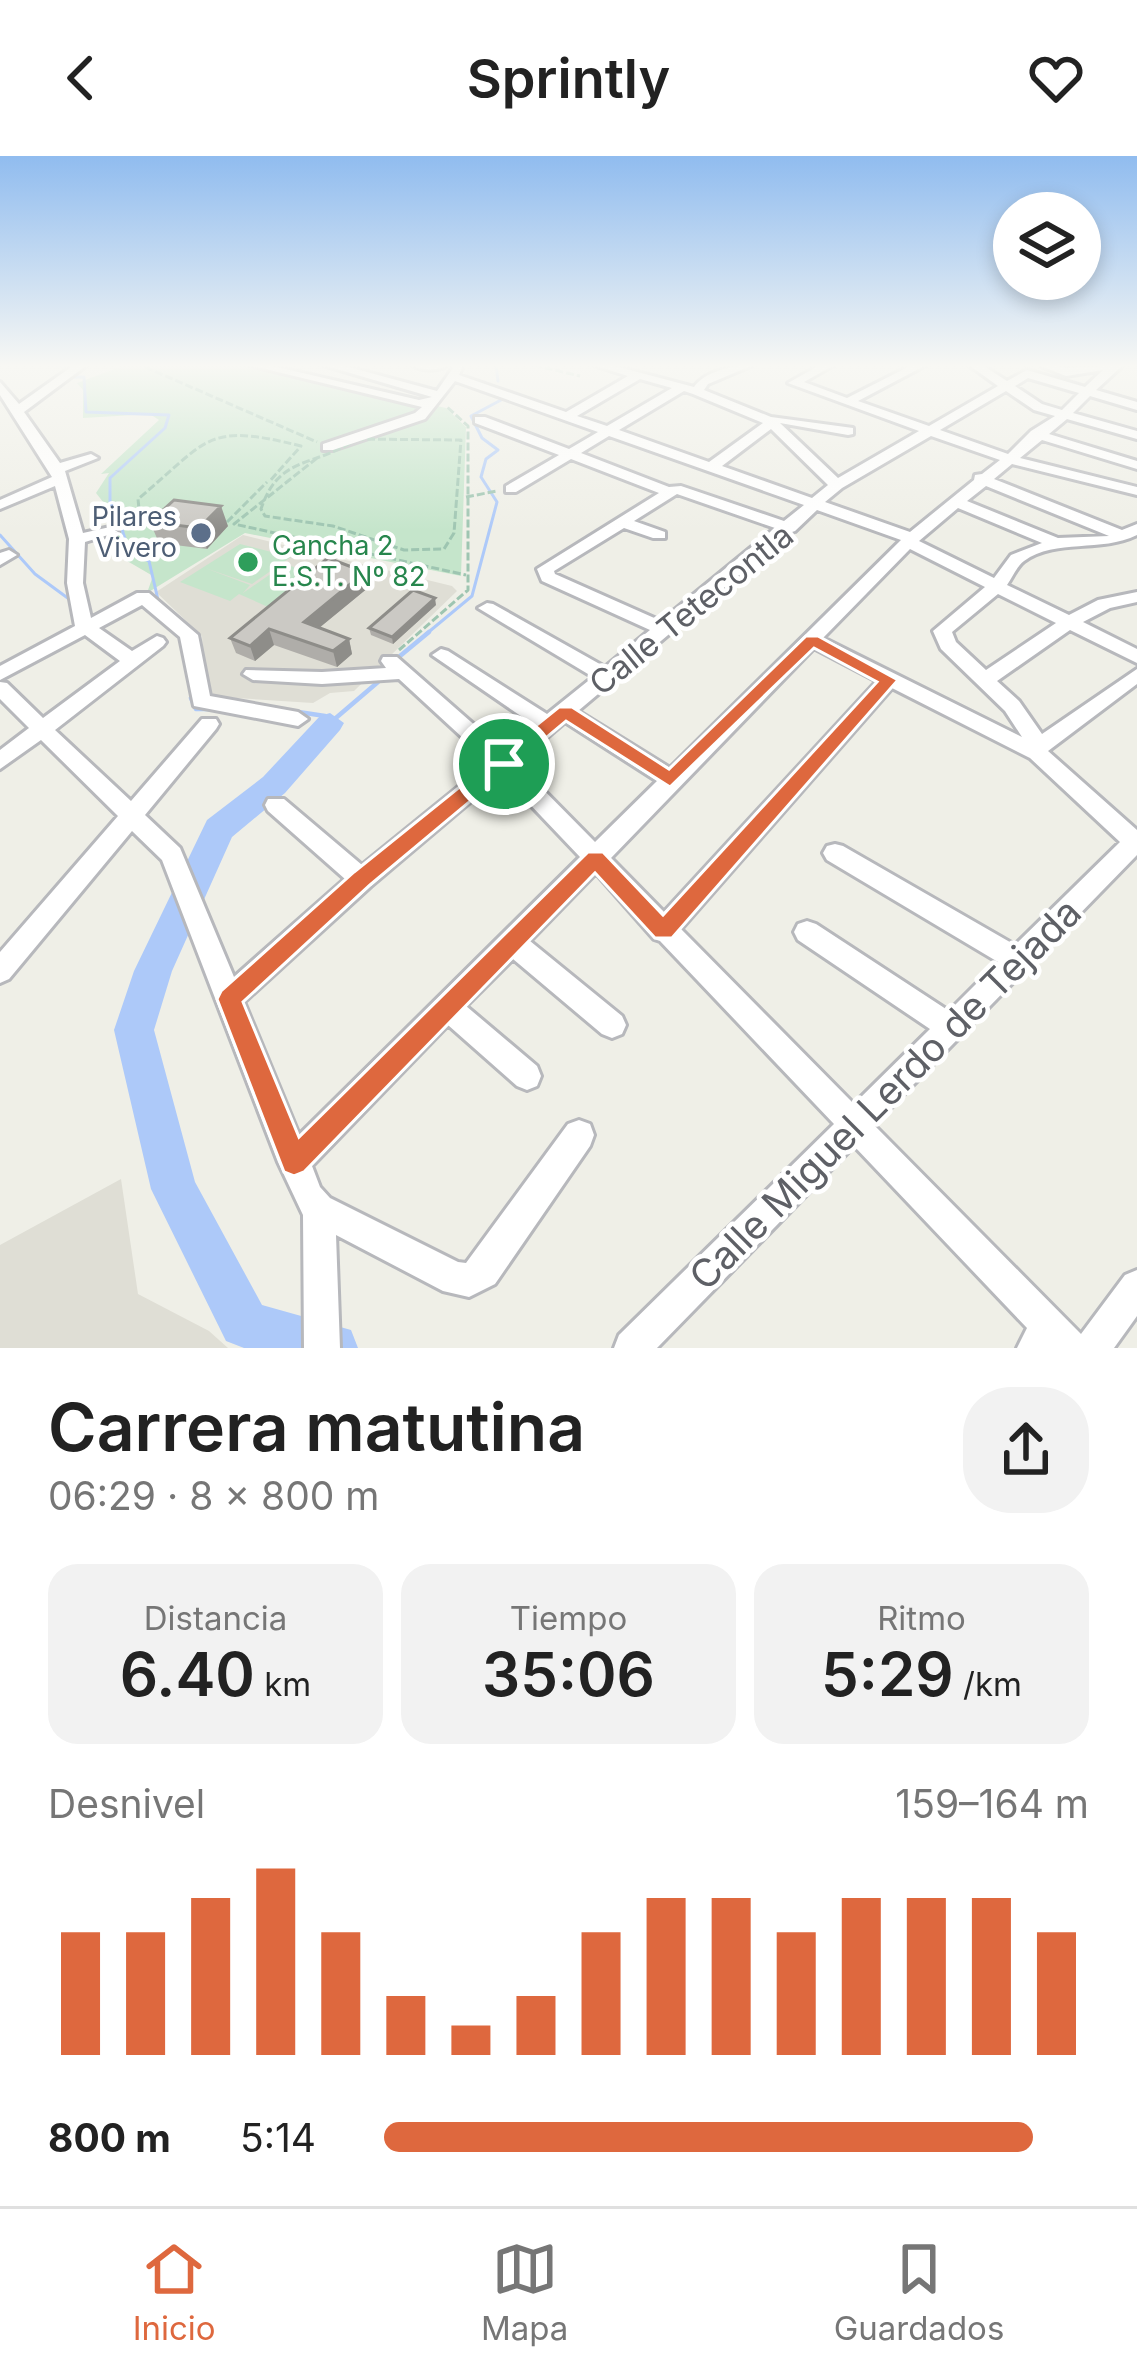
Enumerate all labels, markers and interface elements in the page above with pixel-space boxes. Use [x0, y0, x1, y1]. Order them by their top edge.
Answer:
icon: back [48, 45, 114, 111]
icon: heart [1023, 45, 1089, 111]
text: Sprintly [467, 46, 670, 111]
map controls [993, 192, 1101, 300]
button: layers [993, 192, 1101, 300]
place label: Pilares Vivero [92, 500, 177, 564]
street label: Calle Tetecontla [581, 515, 801, 703]
marker: Pilares Vivero [188, 520, 214, 546]
place label: Cancha 2 E.S.T. Nº 82 [272, 529, 425, 593]
marker: Cancha 2 E.S.T. Nº 82 [235, 549, 261, 575]
pin [453, 713, 555, 815]
icon: arrive [471, 731, 537, 797]
street label: Calle Miguel Lerdo de Tejada [679, 888, 1090, 1299]
text: Carrera matutina [48, 1387, 585, 1467]
button: share [963, 1387, 1089, 1513]
text: 06:29 · 8 × 800 m [48, 1472, 380, 1519]
text: Distancia [144, 1598, 287, 1638]
text: Tiempo [510, 1598, 627, 1638]
text: Ritmo [877, 1598, 966, 1638]
text: 6.40 [120, 1638, 255, 1710]
text: 35:06 [482, 1638, 655, 1710]
text: 5:29 [821, 1638, 954, 1710]
text: km [255, 1664, 311, 1704]
text: /km [954, 1664, 1022, 1704]
text: Desnivel [48, 1780, 205, 1827]
text: 159–164 m [895, 1780, 1089, 1827]
text: 800 m [48, 2114, 171, 2161]
text: 5:14 [240, 2114, 316, 2161]
tab: Inicio [133, 2236, 216, 2348]
tab: Mapa [481, 2236, 568, 2348]
tab: Guardados [834, 2236, 1004, 2348]

